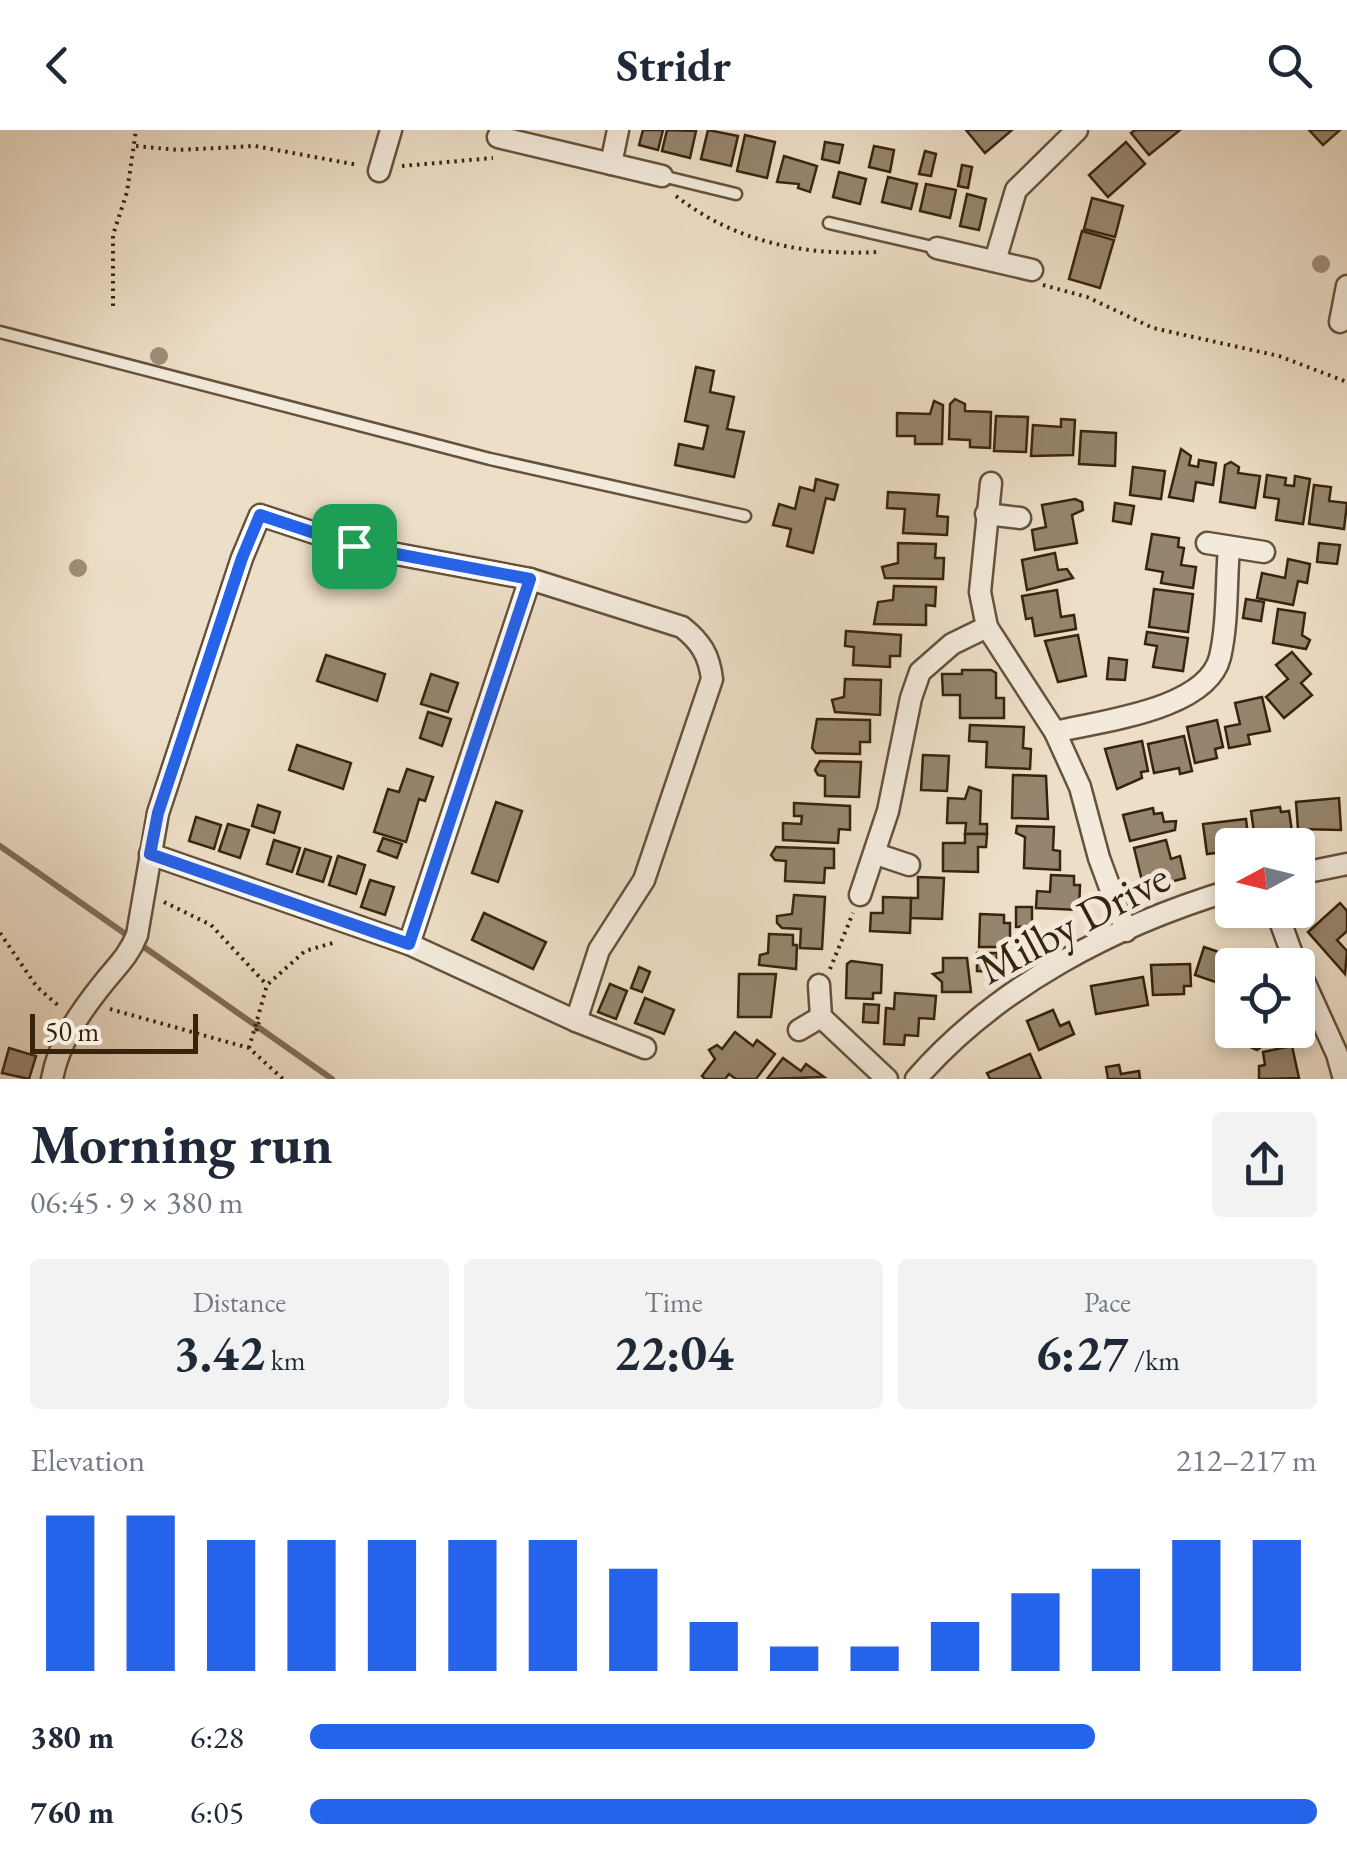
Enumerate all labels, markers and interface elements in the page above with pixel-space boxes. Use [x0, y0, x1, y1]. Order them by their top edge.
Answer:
text: Stridr [616, 36, 731, 94]
icon: back [30, 38, 85, 93]
icon: search [1262, 38, 1317, 93]
pin [312, 504, 397, 589]
icon: arrive [327, 519, 382, 574]
north arrow [1215, 828, 1315, 928]
map controls [1215, 828, 1315, 1048]
street label: Milby Drive [967, 847, 1179, 997]
button: locate [1215, 948, 1315, 1048]
scale bar [30, 1009, 198, 1054]
text: 50 m [45, 1013, 99, 1049]
text: Morning run [30, 1108, 333, 1179]
button: share [1212, 1112, 1317, 1217]
text: 06:45 · 9 × 380 m [30, 1181, 243, 1223]
text: Distance [193, 1284, 286, 1320]
text: Time [644, 1284, 703, 1320]
text: Pace [1084, 1284, 1131, 1320]
text: 3.42 [173, 1320, 265, 1385]
text: 22:04 [614, 1320, 733, 1385]
text: 6:27 [1035, 1320, 1128, 1385]
text: km [265, 1342, 306, 1378]
text: /km [1128, 1342, 1180, 1378]
text: Elevation [30, 1439, 145, 1481]
text: 212–217 m [1176, 1439, 1317, 1481]
text: 380 m [30, 1716, 114, 1758]
text: 6:28 [190, 1716, 244, 1758]
text: 760 m [30, 1791, 114, 1833]
text: 6:05 [190, 1791, 244, 1833]

